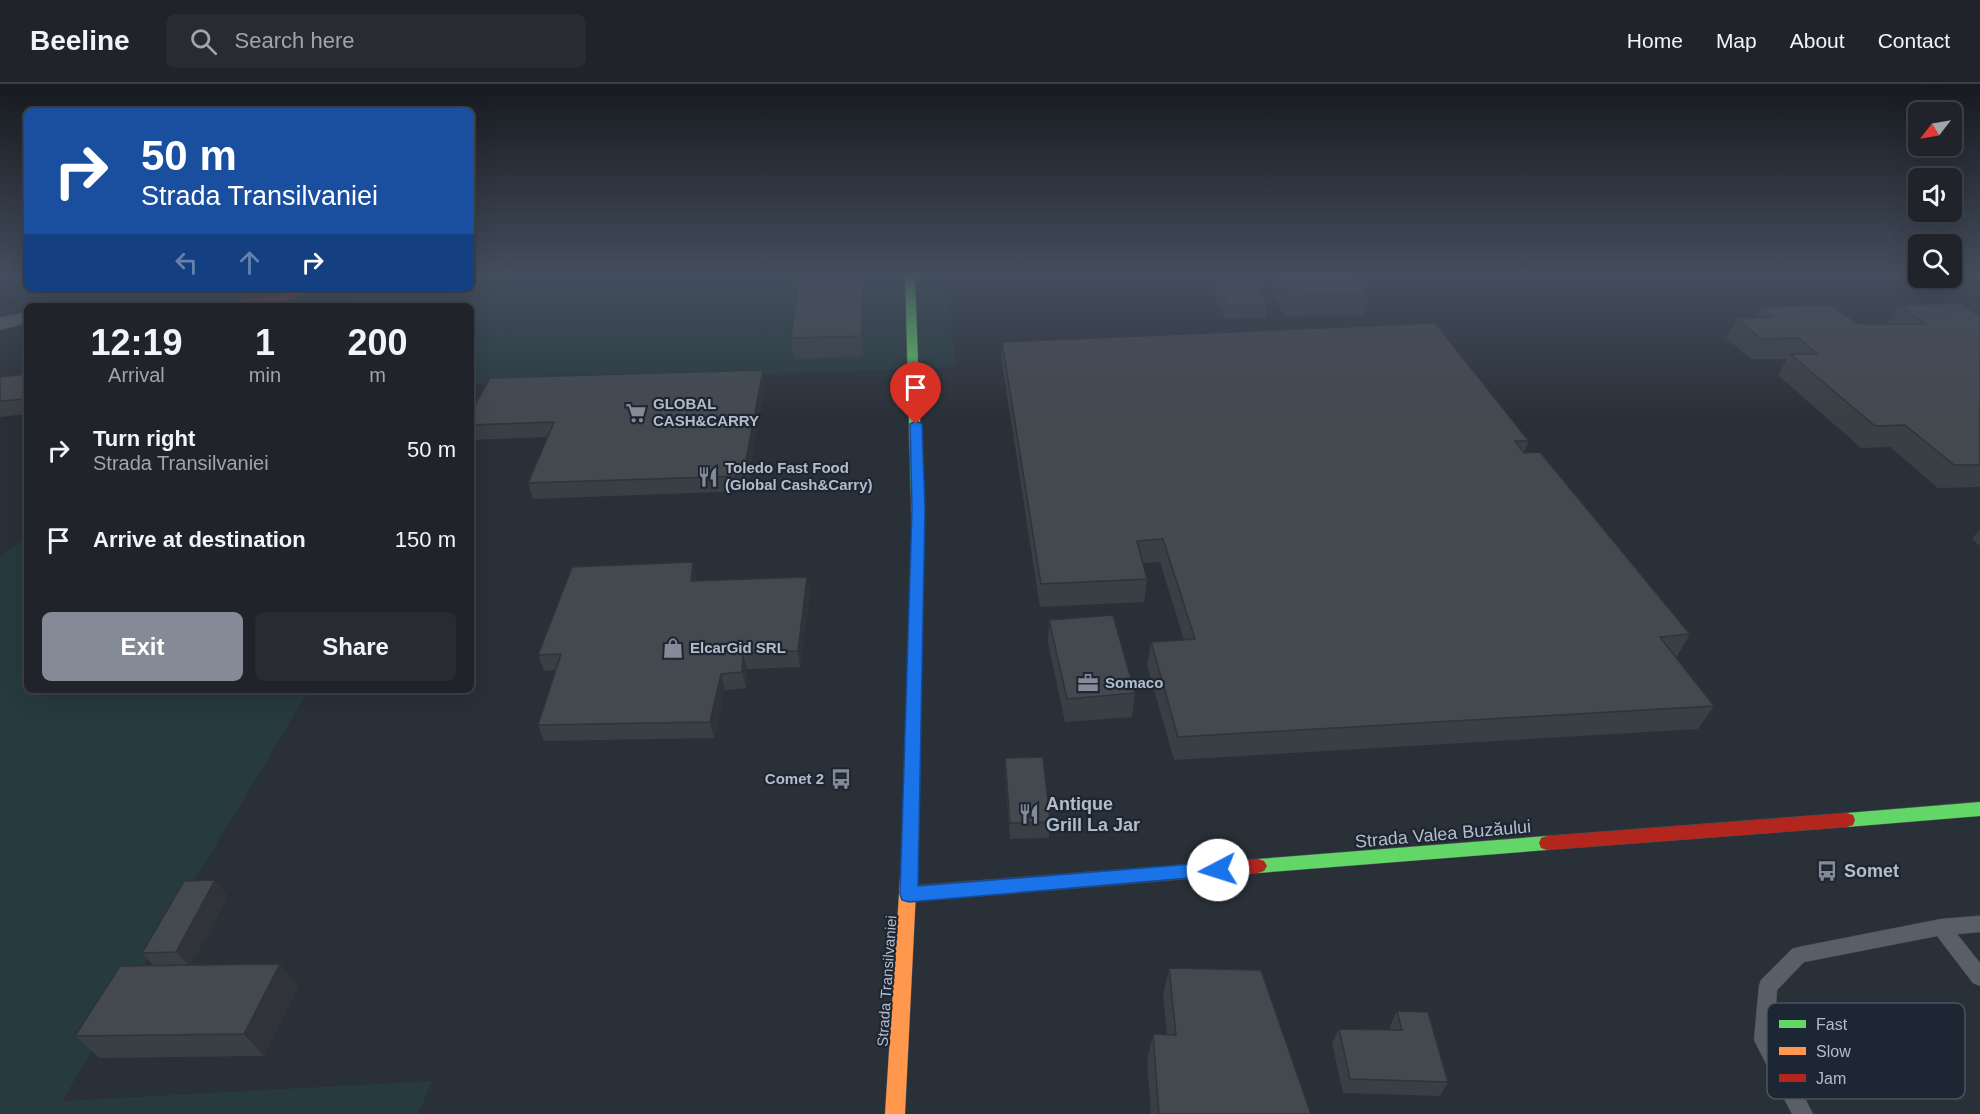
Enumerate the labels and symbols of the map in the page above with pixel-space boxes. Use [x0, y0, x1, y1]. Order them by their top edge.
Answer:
north arrow [1908, 102, 1962, 156]
pin [890, 362, 941, 424]
place label: GLOBAL CASH&CARRY [653, 395, 759, 429]
supermarket icon: GLOBAL CASH&CARRY [624, 401, 648, 425]
place label: Toledo Fast Food (Global Cash&Carry) [725, 459, 873, 493]
restaurant icon: Toledo Fast Food (Global Cash&Carry) [696, 465, 720, 489]
shop icon: ElcarGid SRL [661, 636, 685, 660]
place label: ElcarGid SRL [690, 639, 786, 656]
office icon: Somaco [1076, 671, 1100, 695]
place label: Somaco [1105, 674, 1163, 691]
bus stop icon: Comet 2 [829, 767, 853, 791]
place label: Comet 2 [765, 770, 824, 787]
place label: Antique Grill La Jar [1046, 794, 1140, 835]
restaurant icon: Antique Grill La Jar [1017, 802, 1041, 826]
street label: Strada Valea Buzăului [1354, 816, 1532, 852]
position arrow [1186, 838, 1250, 902]
bus stop icon: Somet [1815, 859, 1839, 883]
place label: Somet [1844, 861, 1899, 881]
street label: Strada Transilvaniei [873, 915, 900, 1047]
legend [1767, 1003, 1965, 1099]
text: Fast [1816, 1016, 1848, 1033]
text: Slow [1816, 1043, 1851, 1060]
text: Jam [1816, 1070, 1846, 1087]

